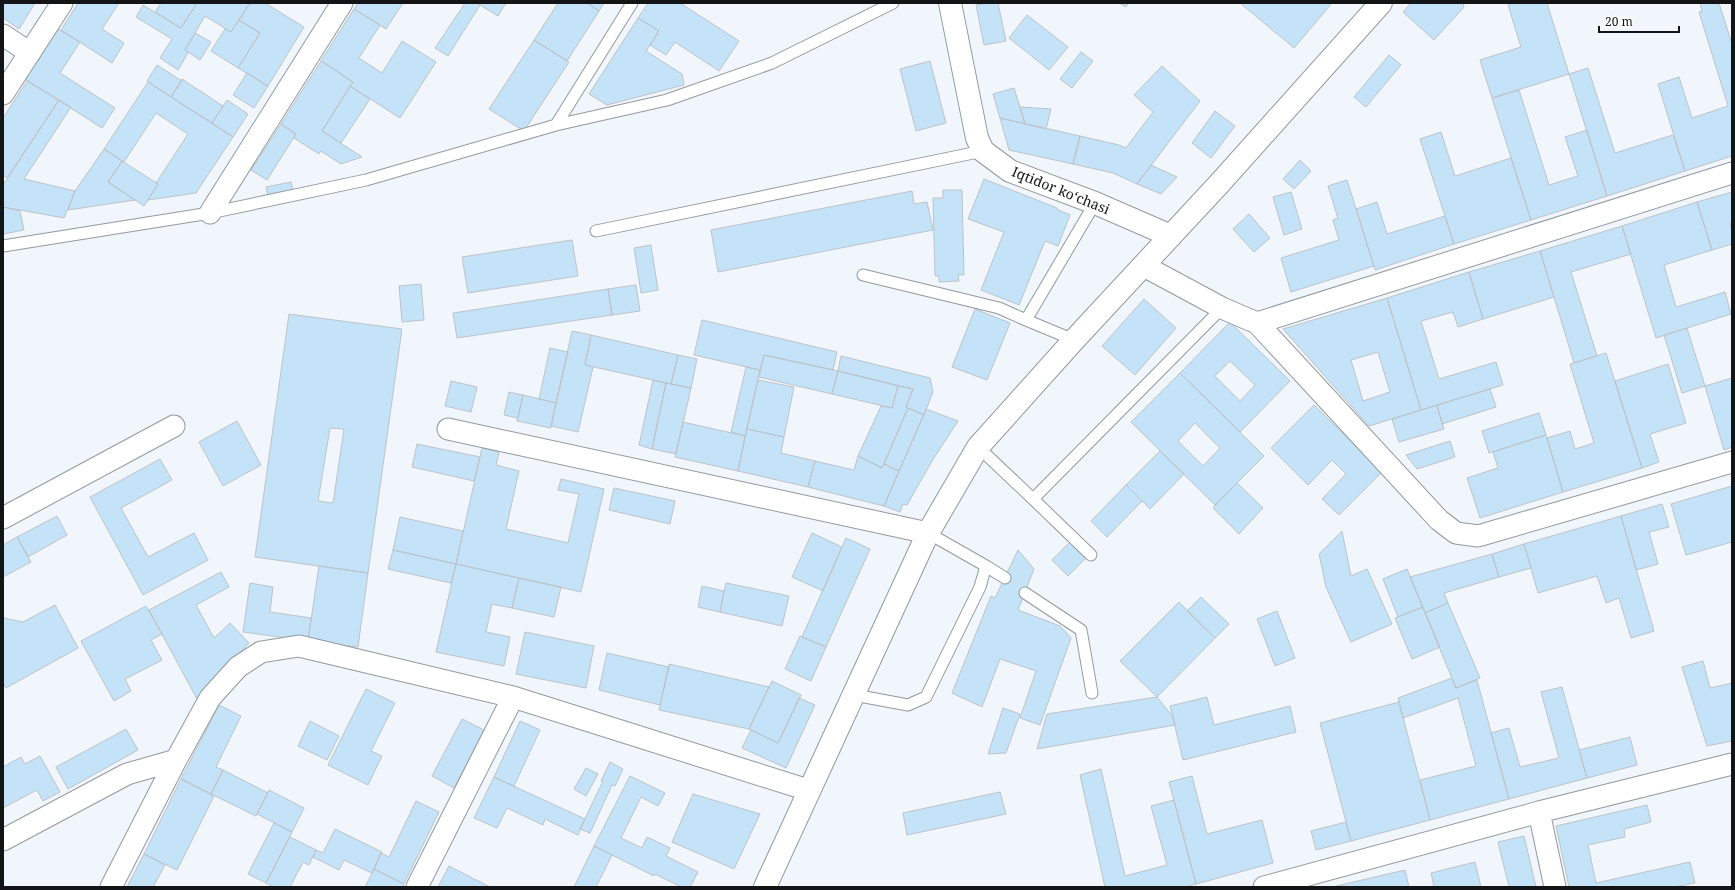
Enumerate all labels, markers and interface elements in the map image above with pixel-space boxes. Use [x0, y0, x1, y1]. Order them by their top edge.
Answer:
scale bar [1599, 8, 1679, 34]
text: 20 m [1605, 13, 1633, 30]
street label: Iqtidor koʻchasi [1009, 162, 1113, 218]

